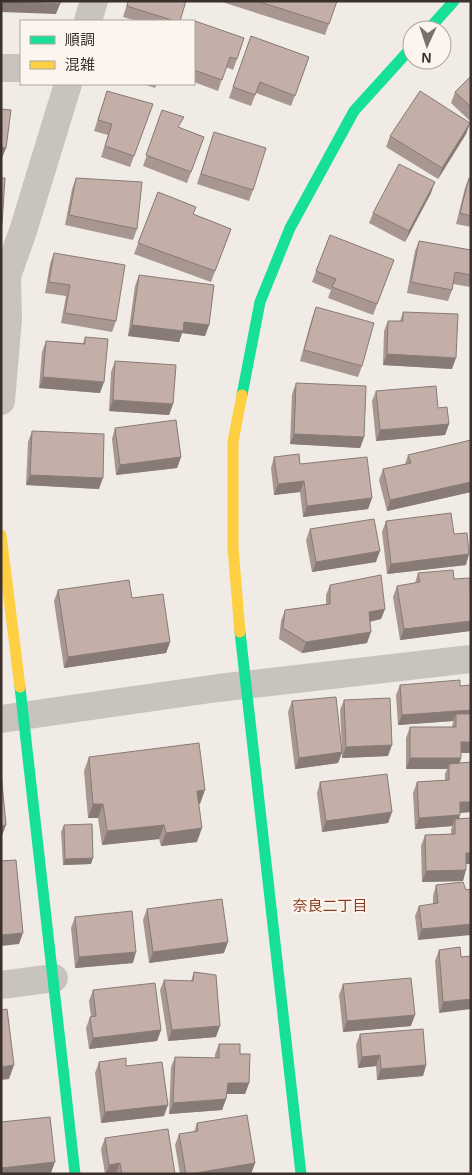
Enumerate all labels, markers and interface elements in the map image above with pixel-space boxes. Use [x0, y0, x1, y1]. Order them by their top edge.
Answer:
legend [20, 20, 195, 85]
north arrow [402, 20, 452, 70]
text: 順調 [65, 31, 95, 48]
text: N [421, 50, 432, 66]
text: 混雑 [65, 56, 95, 73]
district label: 奈良二丁目 [292, 897, 368, 914]

